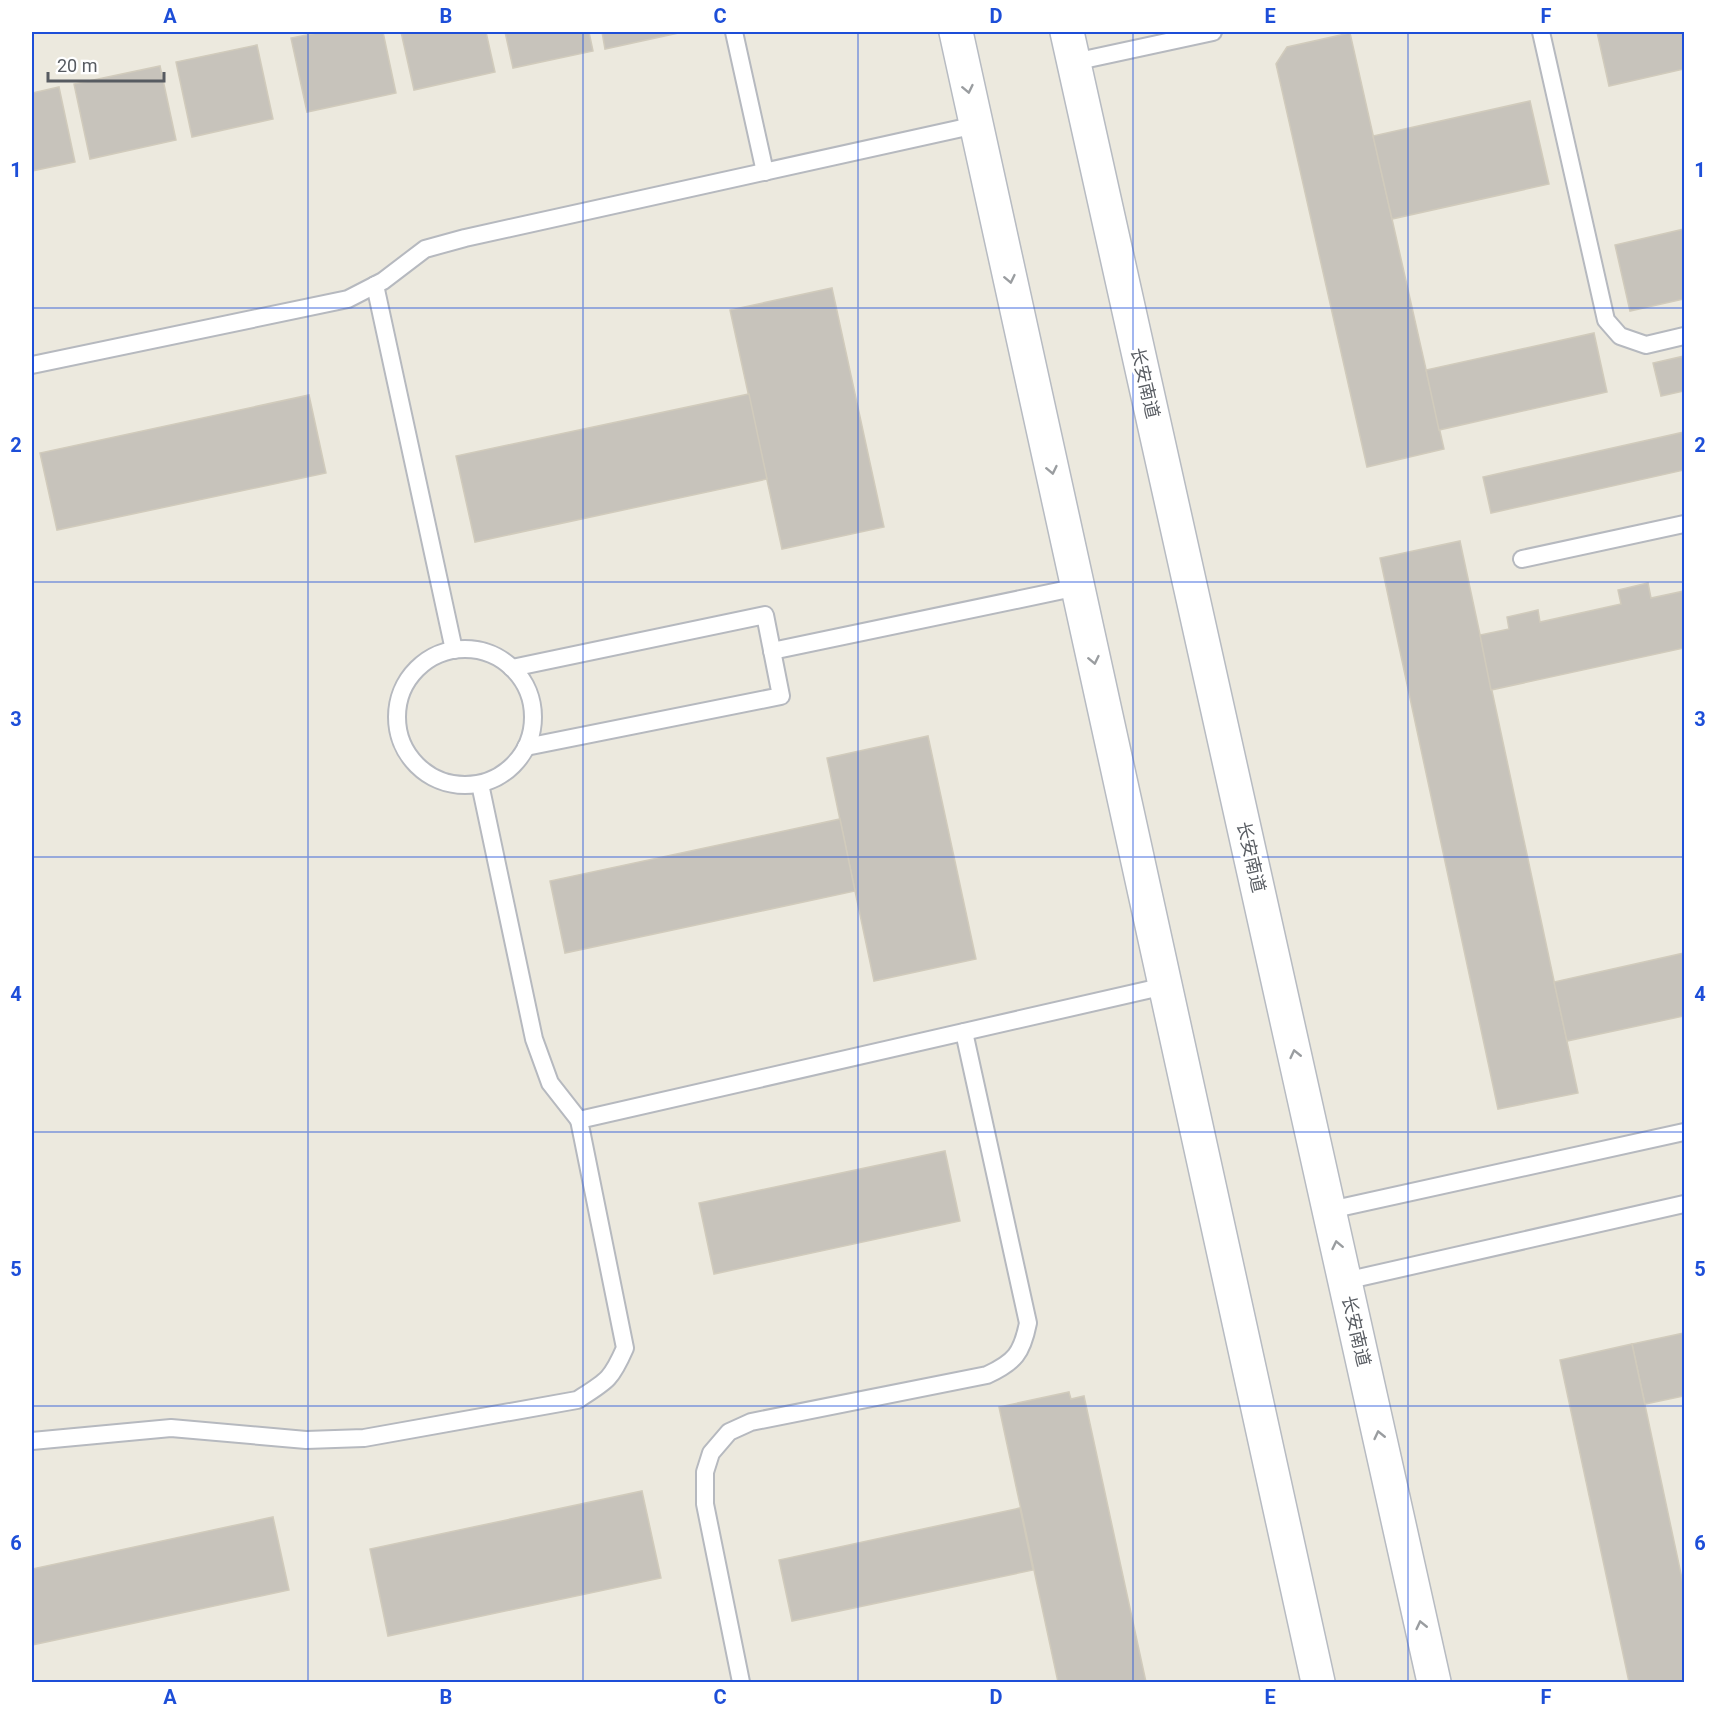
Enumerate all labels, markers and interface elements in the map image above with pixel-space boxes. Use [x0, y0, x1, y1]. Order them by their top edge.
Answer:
text: A [163, 4, 177, 28]
text: B [440, 4, 452, 28]
text: C [713, 4, 727, 28]
text: D [990, 4, 1003, 28]
text: E [1264, 4, 1276, 28]
text: F [1541, 4, 1552, 28]
scale bar [48, 45, 164, 83]
text: 20 m [57, 55, 97, 76]
one-way arrow [961, 83, 974, 93]
text: 1 [10, 158, 22, 182]
text: 1 [1694, 158, 1706, 182]
one-way arrow [1003, 274, 1016, 284]
street label: 长安南道 [1127, 345, 1164, 420]
text: 2 [10, 433, 22, 457]
text: 2 [1694, 433, 1706, 457]
one-way arrow [1044, 464, 1057, 474]
one-way arrow [1086, 655, 1099, 665]
text: 3 [10, 707, 22, 731]
text: 3 [1694, 707, 1706, 731]
street label: 长安南道 [1233, 819, 1270, 894]
text: 4 [10, 982, 22, 1006]
text: 4 [1694, 982, 1706, 1006]
one-way arrow [1289, 1050, 1302, 1060]
one-way arrow [1331, 1240, 1344, 1250]
text: 5 [10, 1257, 22, 1281]
text: 5 [1694, 1257, 1706, 1281]
street label: 长安南道 [1338, 1293, 1375, 1368]
one-way arrow [1373, 1430, 1386, 1440]
text: 6 [10, 1531, 22, 1555]
text: 6 [1694, 1531, 1706, 1555]
one-way arrow [1416, 1621, 1429, 1631]
text: A [163, 1685, 177, 1709]
text: B [440, 1685, 452, 1709]
text: C [713, 1685, 727, 1709]
text: D [990, 1685, 1003, 1709]
text: E [1264, 1685, 1276, 1709]
text: F [1541, 1685, 1552, 1709]

